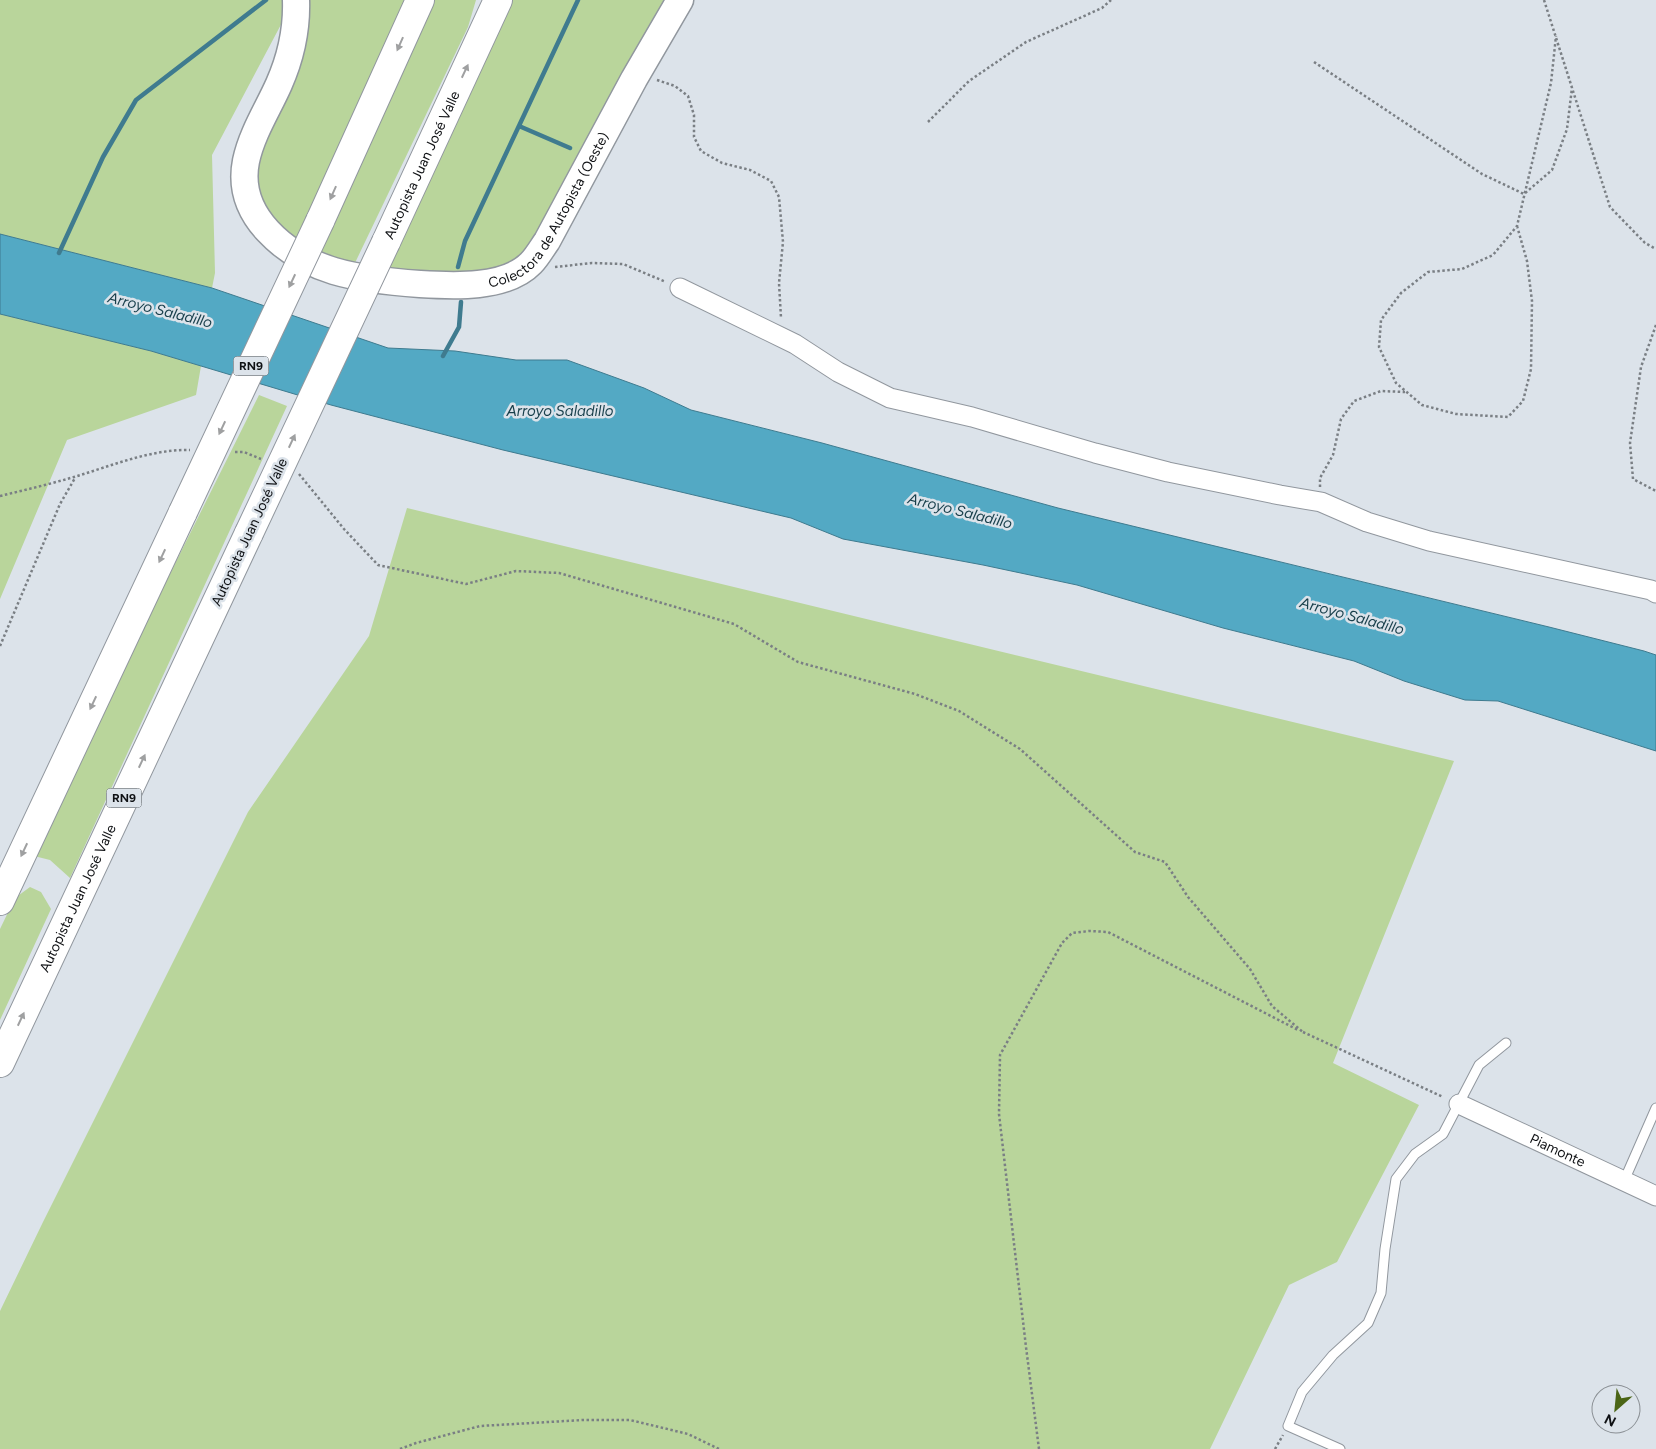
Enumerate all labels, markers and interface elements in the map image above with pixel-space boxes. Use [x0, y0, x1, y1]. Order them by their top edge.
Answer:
one-way arrow [395, 37, 403, 51]
one-way arrow [461, 64, 469, 78]
street label: Autopista Juan José Valle [381, 88, 464, 242]
street label: Colectora de Autopista (Oeste) [487, 129, 613, 292]
one-way arrow [328, 186, 336, 200]
one-way arrow [287, 274, 295, 288]
water label: Arroyo Saladillo [105, 288, 214, 332]
road number: RN9 [234, 356, 268, 376]
water label: Arroyo Saladillo [506, 402, 614, 420]
one-way arrow [218, 421, 226, 435]
one-way arrow [288, 434, 296, 448]
street label: Autopista Juan José Valle [208, 455, 291, 609]
water label: Arroyo Saladillo [905, 489, 1014, 533]
one-way arrow [158, 549, 166, 563]
water label: Arroyo Saladillo [1297, 593, 1406, 639]
one-way arrow [89, 696, 97, 710]
one-way arrow [138, 753, 146, 768]
road number: RN9 [106, 788, 142, 808]
street label: Autopista Juan José Valle [36, 822, 120, 975]
one-way arrow [19, 843, 27, 857]
one-way arrow [16, 1011, 25, 1026]
street label: Piamonte [1527, 1130, 1588, 1171]
north arrow [1591, 1384, 1641, 1434]
text: N [1602, 1410, 1619, 1430]

